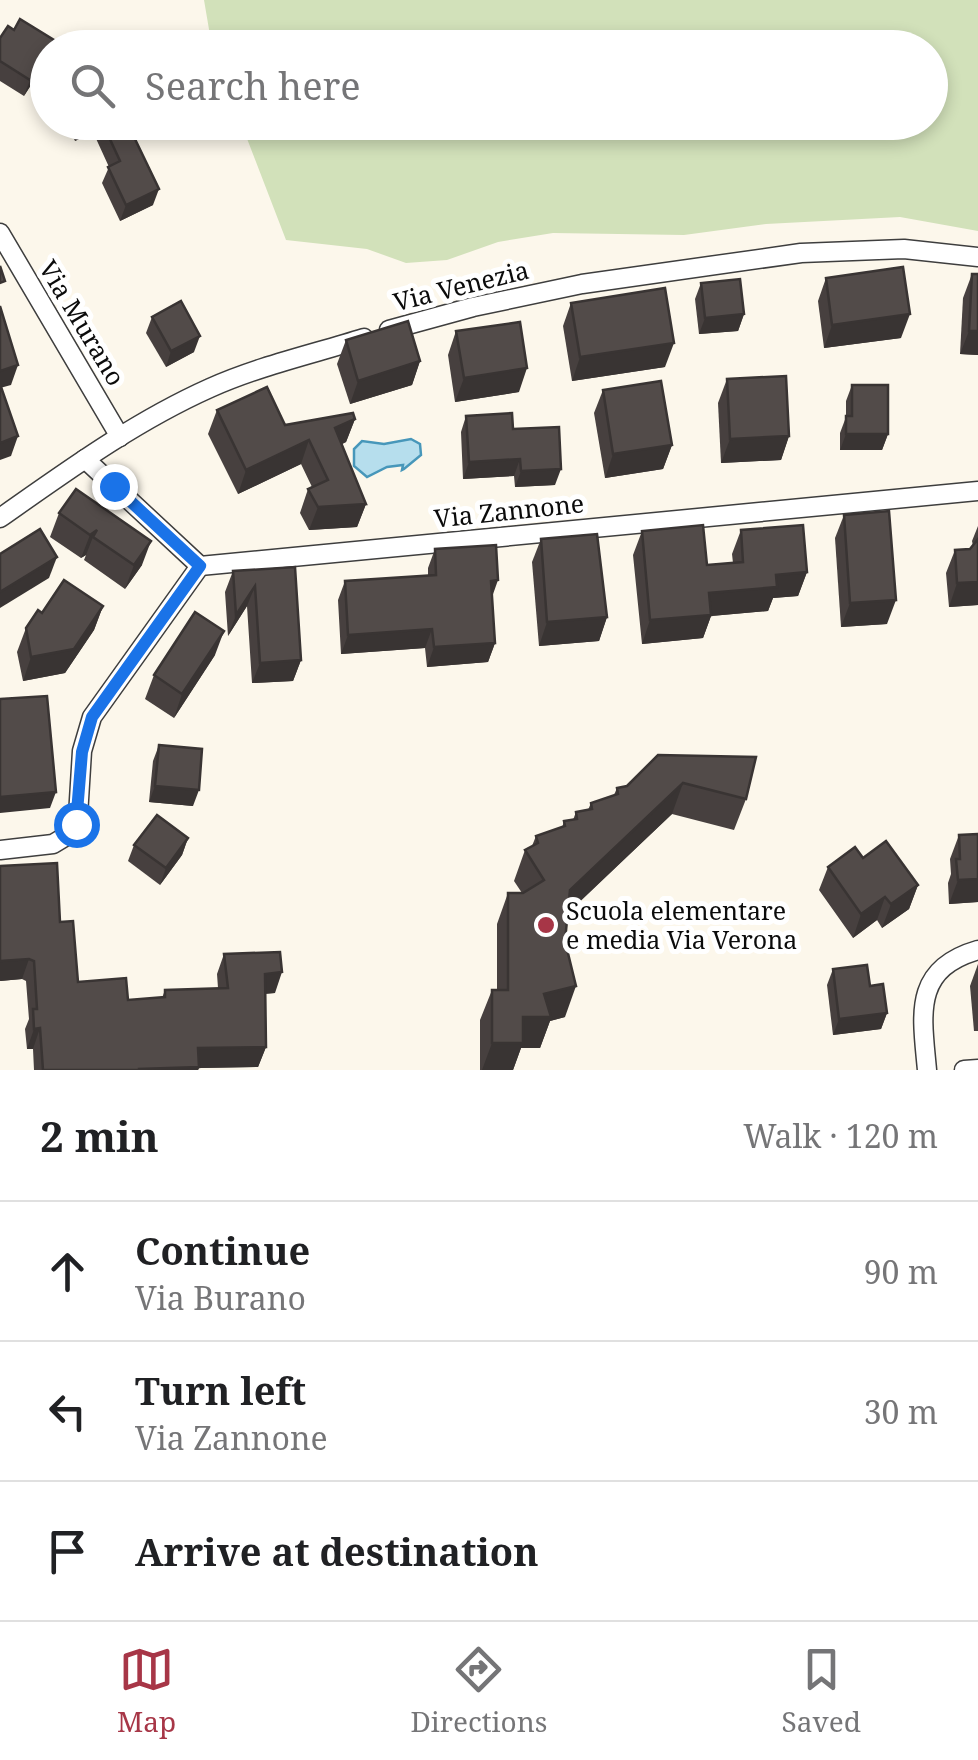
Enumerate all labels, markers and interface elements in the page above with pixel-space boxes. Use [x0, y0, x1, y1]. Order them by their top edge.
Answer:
search box [30, 30, 948, 140]
icon: search [65, 58, 120, 113]
text: Search here [145, 59, 361, 111]
street label: Via Venezia [389, 252, 532, 318]
street label: Via Murano [32, 253, 134, 392]
route end [92, 464, 138, 510]
street label: Via Zannone [432, 485, 586, 535]
route start [54, 802, 100, 848]
place label: Scuola elementare e media Via Verona [566, 893, 797, 956]
marker: Scuola elementare e media Via Verona [535, 914, 557, 936]
text: 2 min [40, 1107, 159, 1164]
text: Walk · 120 m [743, 1114, 938, 1157]
text: Continue [135, 1224, 310, 1276]
icon: ahead [40, 1244, 95, 1299]
text: 90 m [864, 1250, 938, 1293]
text: Via Burano [135, 1276, 306, 1319]
text: Turn left [135, 1364, 306, 1416]
icon: left [40, 1384, 95, 1439]
text: 30 m [864, 1390, 938, 1433]
text: Via Zannone [135, 1416, 328, 1459]
icon: arrive [40, 1524, 95, 1579]
text: Arrive at destination [135, 1525, 539, 1577]
tab: Map [117, 1642, 176, 1740]
tab: Directions [410, 1642, 547, 1740]
tab: Saved [782, 1642, 861, 1740]

